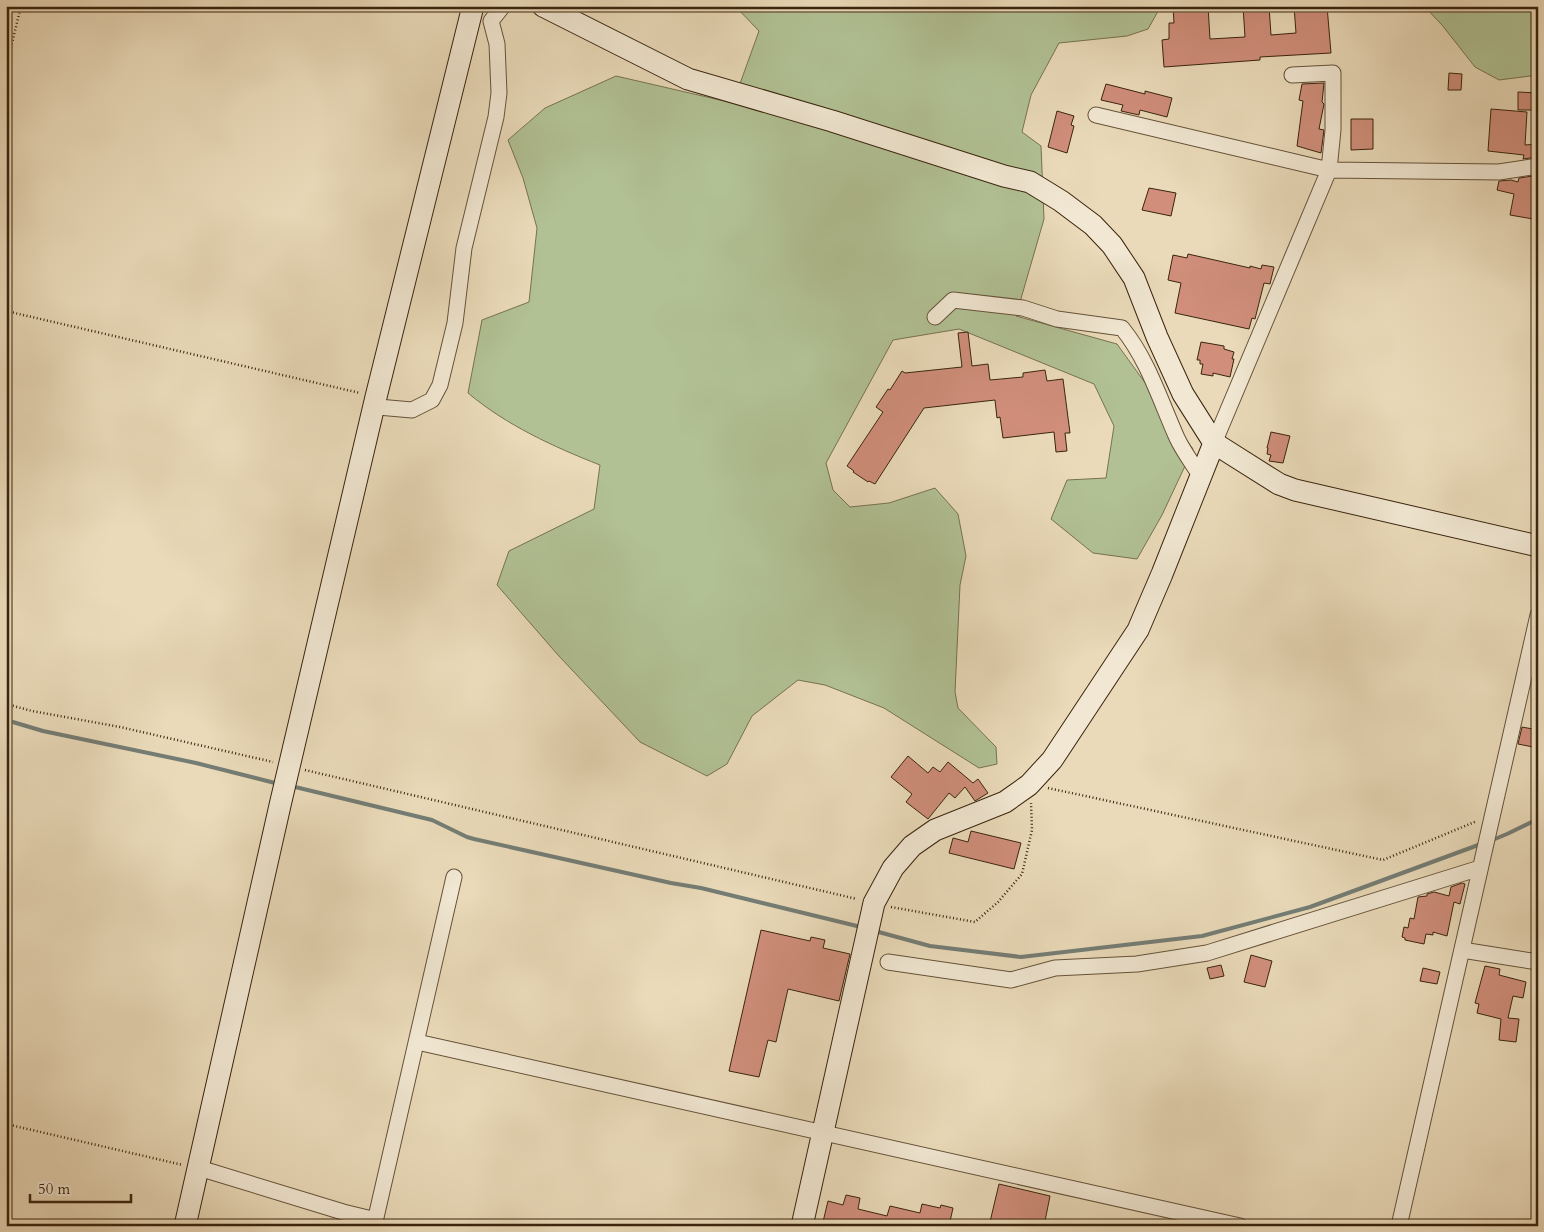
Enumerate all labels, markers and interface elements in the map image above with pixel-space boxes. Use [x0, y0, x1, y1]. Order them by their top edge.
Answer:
scale bar [30, 1172, 131, 1204]
text: 50 m [38, 1179, 70, 1199]

